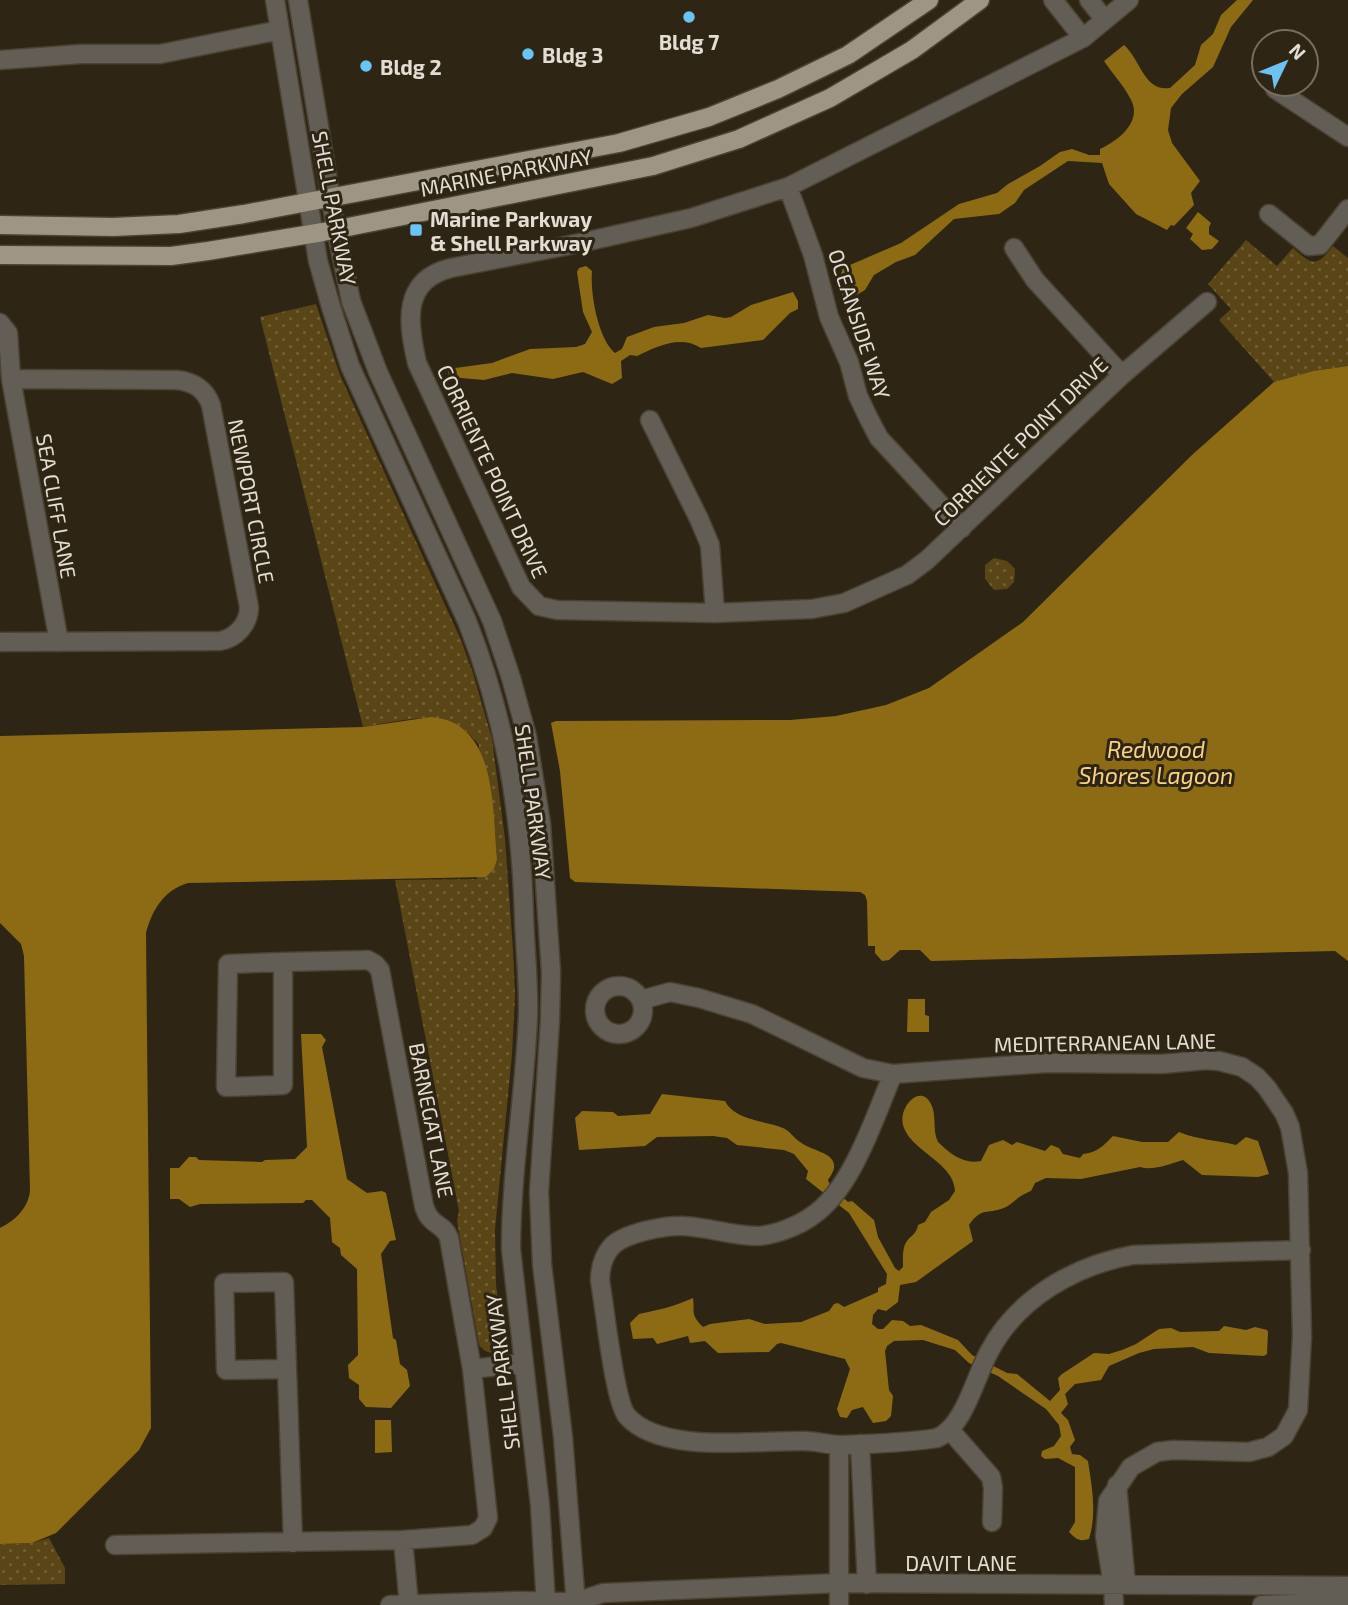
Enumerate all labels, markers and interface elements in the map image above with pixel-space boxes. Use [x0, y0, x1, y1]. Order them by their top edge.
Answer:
marker: Bldg 7 [681, 9, 697, 25]
north arrow [1250, 28, 1320, 98]
place label: Bldg 7 [659, 29, 719, 54]
text: N [1285, 38, 1311, 64]
place label: Bldg 3 [542, 42, 604, 67]
marker: Bldg 3 [520, 46, 536, 62]
place label: Bldg 2 [380, 54, 442, 79]
marker: Bldg 2 [358, 58, 374, 74]
street label: SHELL PARKWAY [308, 129, 362, 287]
street label: MARINE PARKWAY [418, 143, 594, 201]
place label: Marine Parkway & Shell Parkway [430, 206, 592, 256]
marker: Marine Parkway & Shell Parkway [408, 222, 424, 238]
street label: OCEANSIDE WAY [824, 246, 896, 402]
street label: CORRIENTE POINT DRIVE [928, 351, 1112, 531]
street label: CORRIENTE POINT DRIVE [433, 360, 553, 582]
street label: NEWPORT CIRCLE [224, 417, 280, 585]
street label: SEA CLIFF LANE [32, 432, 82, 580]
street label: SHELL PARKWAY [511, 723, 557, 881]
water label: Redwood Shores Lagoon [1079, 735, 1233, 789]
street label: MEDITERRANEAN LANE [994, 1028, 1216, 1056]
street label: BARNEGAT LANE [405, 1040, 459, 1200]
street label: SHELL PARKWAY [480, 1293, 524, 1451]
street label: DAVIT LANE [905, 1550, 1017, 1575]

